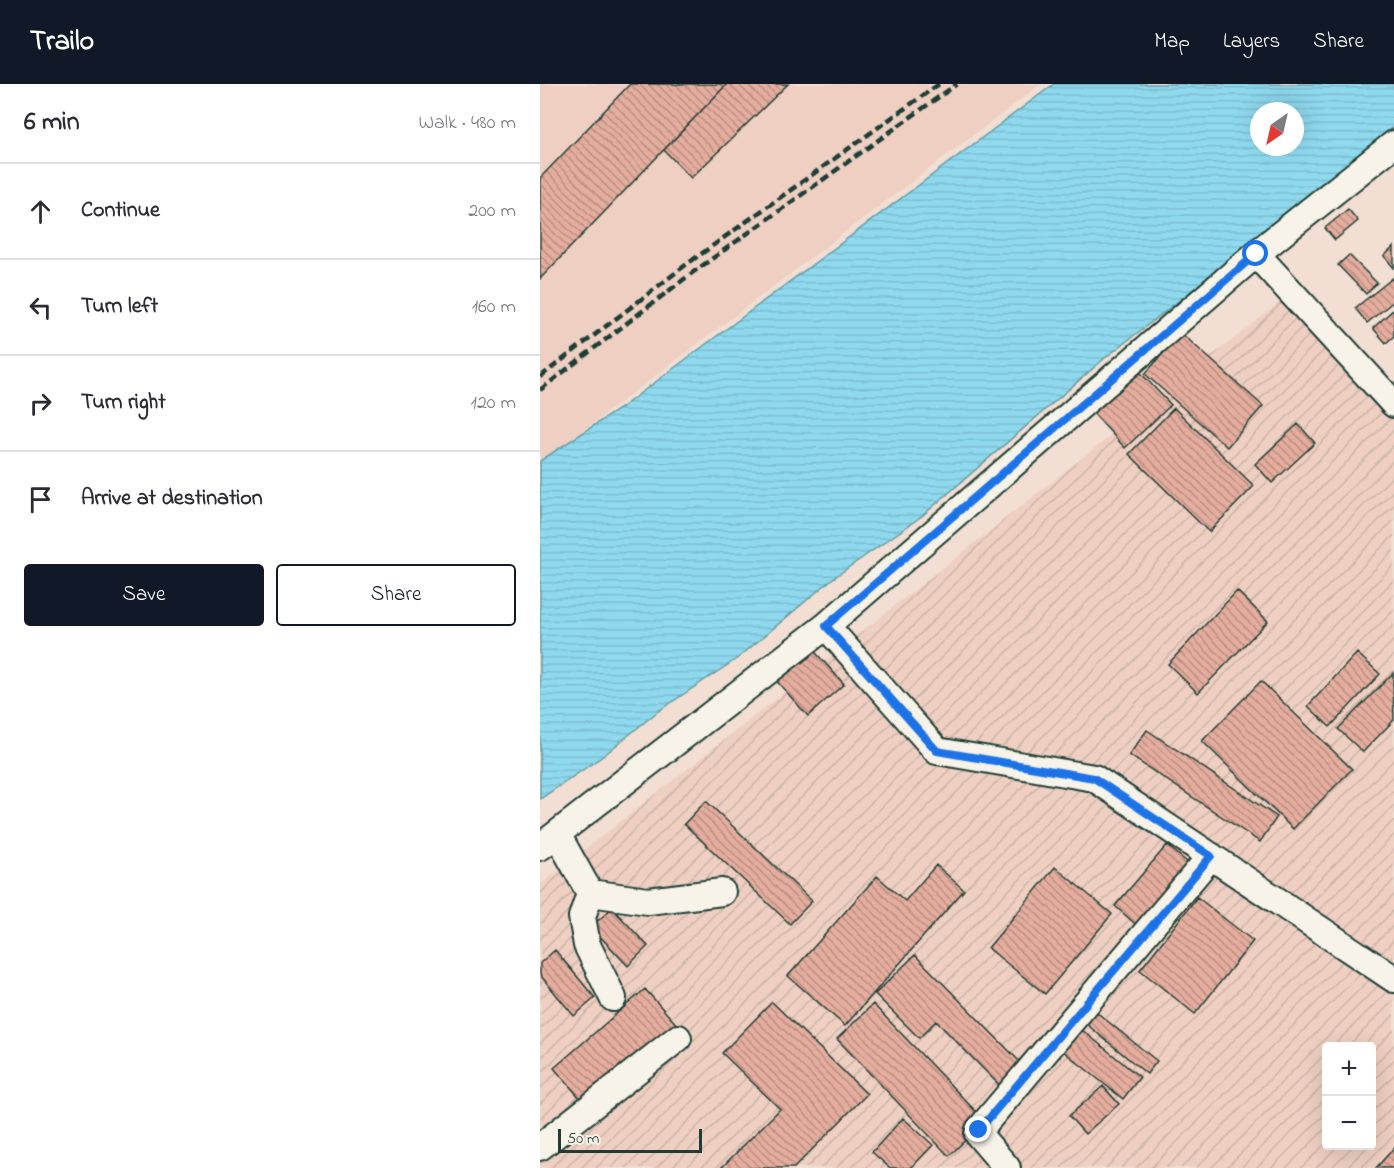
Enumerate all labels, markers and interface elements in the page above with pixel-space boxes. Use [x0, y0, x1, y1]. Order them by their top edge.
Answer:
text: Trailo [30, 22, 94, 63]
text: Map [1154, 27, 1190, 57]
text: Layers [1223, 27, 1280, 57]
text: Share [1313, 27, 1364, 57]
north arrow [1250, 102, 1304, 156]
text: 6 min [24, 104, 80, 142]
text: Walk · 480 m [418, 109, 516, 138]
icon: ahead [24, 195, 57, 228]
text: Continue [81, 195, 160, 227]
text: 200 m [468, 197, 516, 226]
route start [1242, 240, 1268, 266]
icon: left [24, 291, 57, 324]
text: Turn left [81, 291, 158, 323]
text: 160 m [472, 293, 516, 322]
icon: right [24, 387, 57, 420]
text: Turn right [81, 387, 166, 419]
text: 120 m [471, 389, 516, 418]
icon: arrive [24, 483, 57, 516]
text: Arrive at destination [81, 483, 263, 515]
button: Save [24, 564, 264, 626]
button: Share [276, 564, 516, 626]
map controls [1322, 1042, 1376, 1150]
button: + [1322, 1042, 1376, 1096]
button: − [1322, 1096, 1376, 1150]
route end [965, 1116, 991, 1142]
scale bar [558, 1126, 702, 1154]
text: 50 m [567, 1127, 599, 1151]

